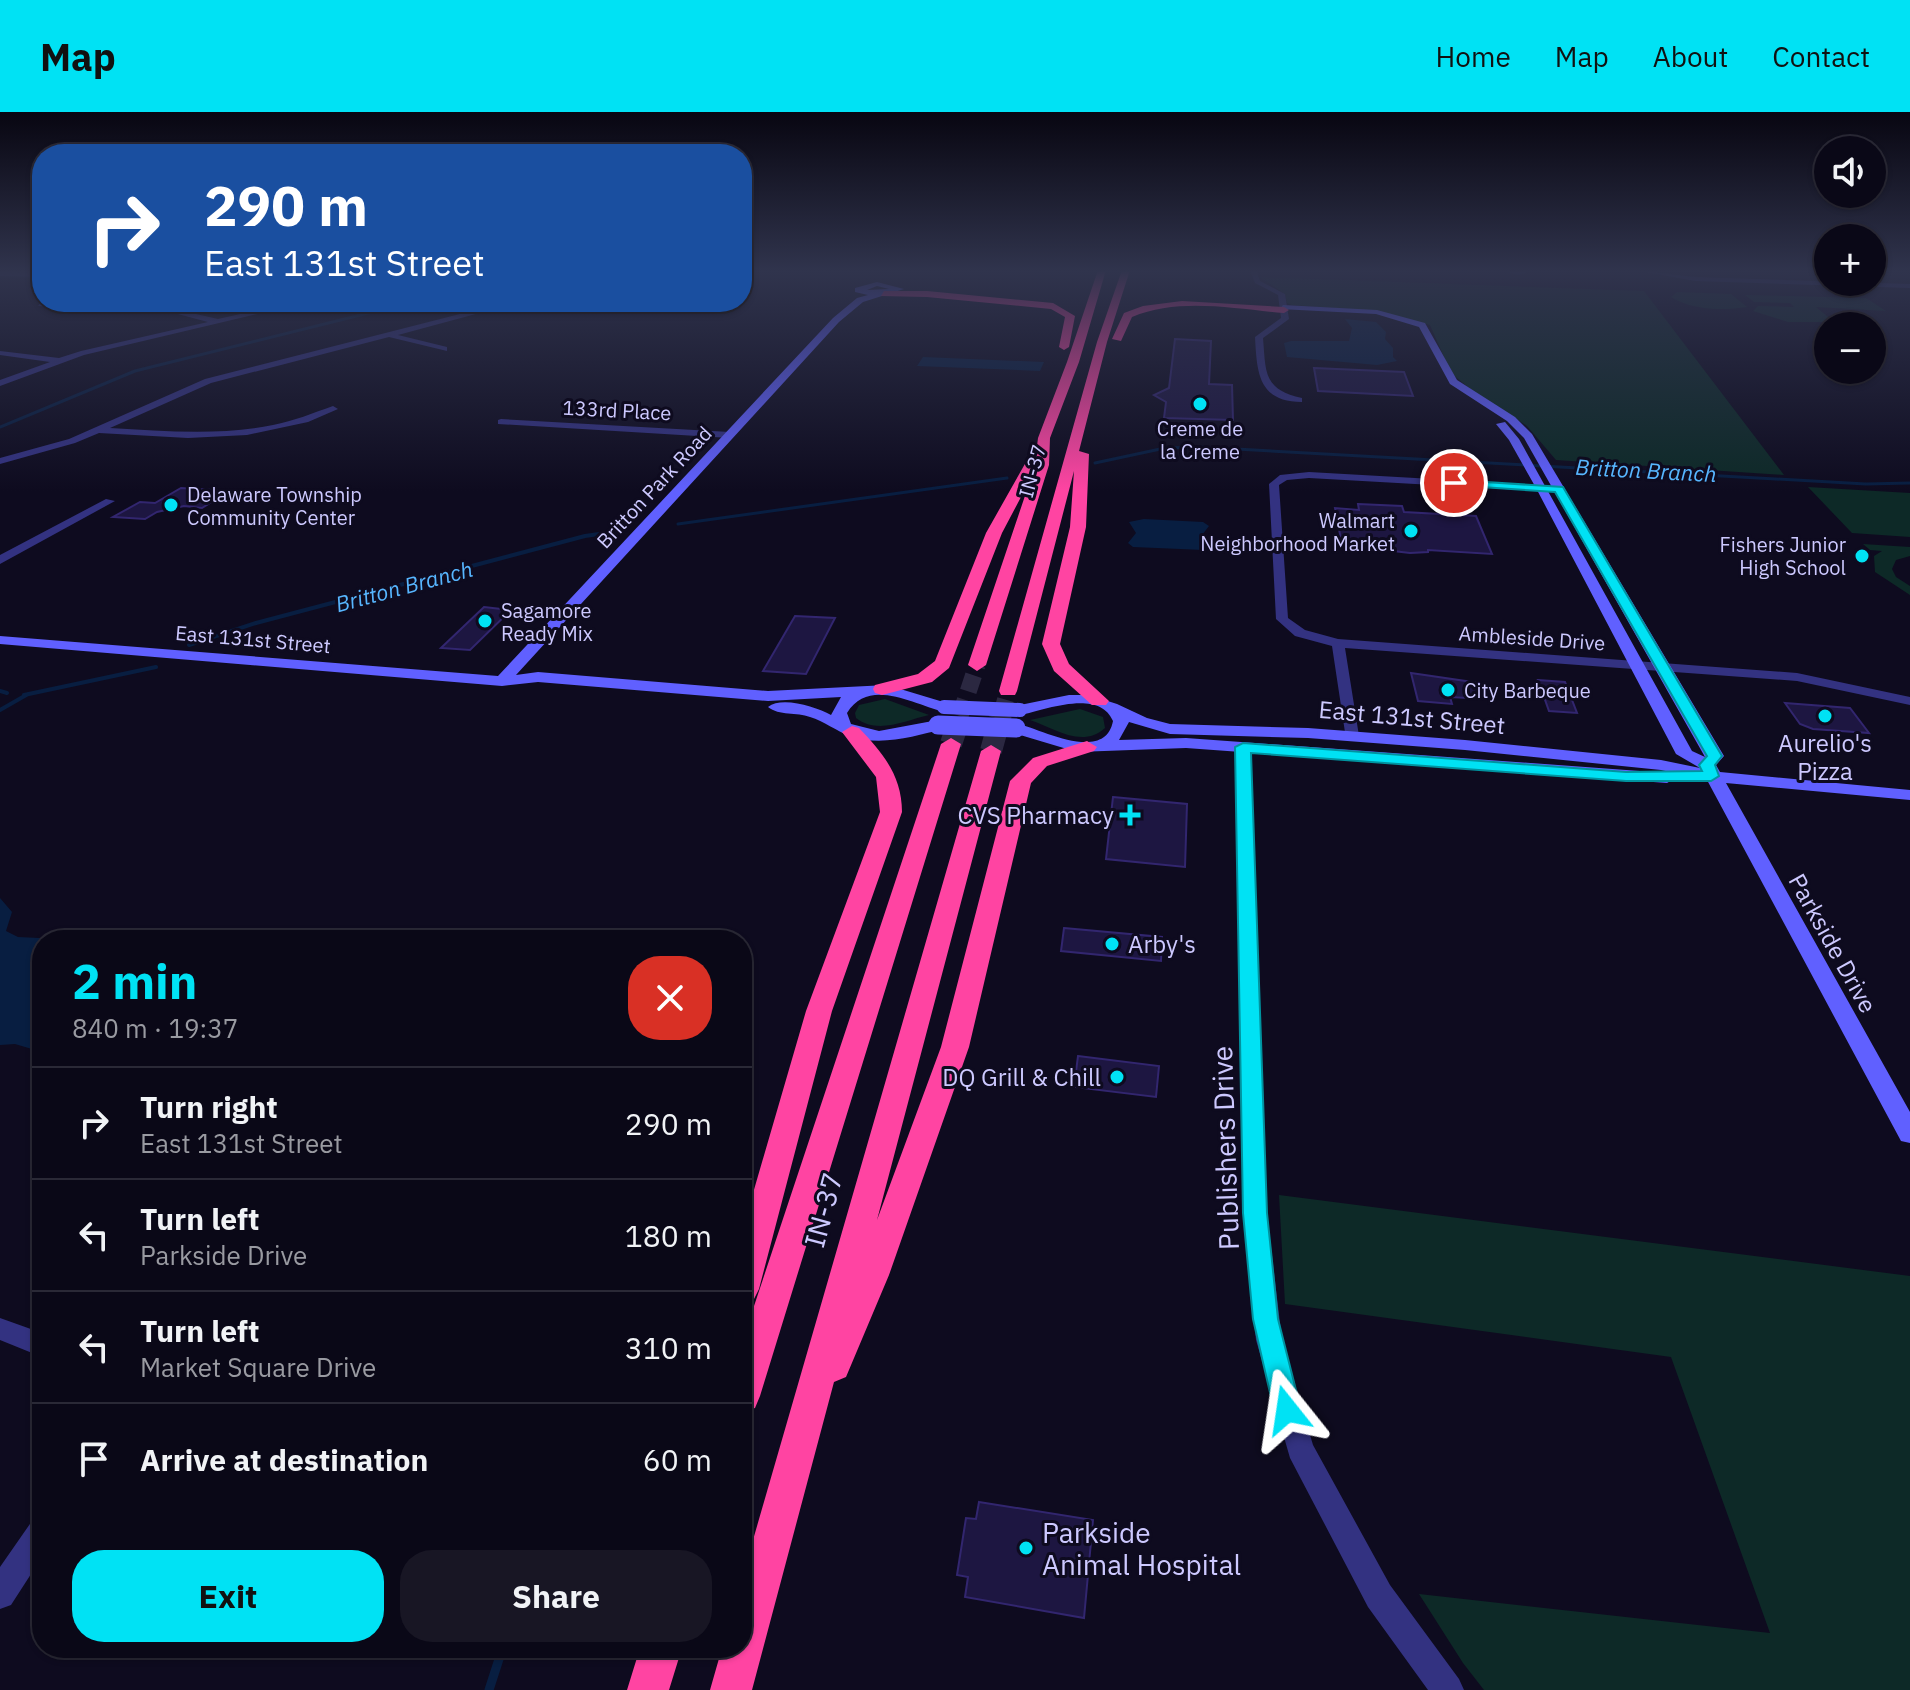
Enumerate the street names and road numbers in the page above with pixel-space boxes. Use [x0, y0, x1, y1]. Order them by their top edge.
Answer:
street label: 133rd Place [562, 394, 672, 426]
street label: Britton Park Road [590, 420, 718, 554]
street label: IN-37 [1012, 441, 1052, 501]
street label: East 131st Street [174, 619, 332, 659]
street label: Ambleside Drive [1458, 619, 1606, 657]
street label: East 131st Street [1317, 693, 1507, 741]
street label: Parkside Drive [1782, 868, 1884, 1018]
street label: Publishers Drive [1203, 1045, 1247, 1251]
street label: IN-37 [795, 1169, 851, 1251]

